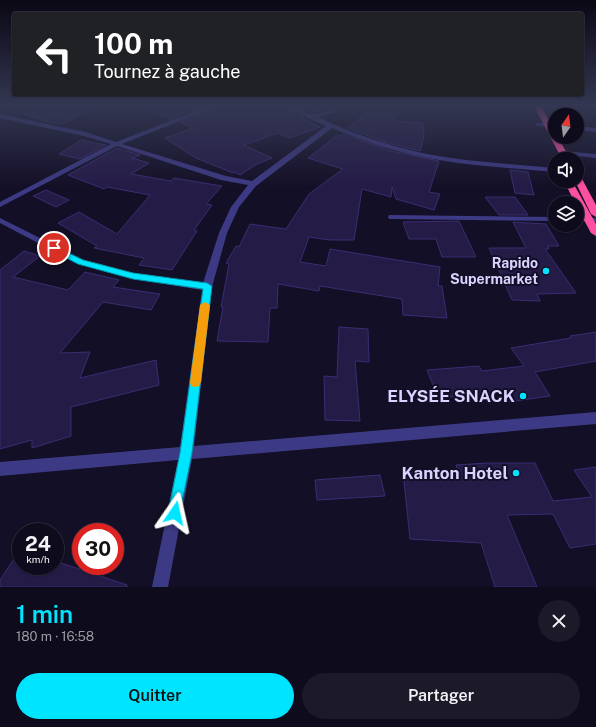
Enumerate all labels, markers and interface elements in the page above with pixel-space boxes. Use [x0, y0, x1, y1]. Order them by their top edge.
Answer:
text: 100 m [94, 27, 173, 60]
icon: left [28, 28, 80, 80]
text: Tournez à gauche [94, 61, 241, 82]
north arrow [548, 108, 584, 144]
map controls [548, 108, 584, 232]
button: sound [548, 152, 584, 188]
button: layers [548, 196, 584, 232]
pin [37, 231, 71, 265]
icon: arrive [43, 237, 65, 259]
place label: Rapido Supermarket [450, 255, 538, 287]
marker: Rapido Supermarket [541, 266, 551, 276]
place label: ELYSÉE SNACK [387, 386, 515, 406]
marker: ELYSÉE SNACK [518, 391, 528, 401]
place label: Kanton Hotel [402, 463, 508, 483]
marker: Kanton Hotel [511, 468, 521, 478]
position arrow [154, 492, 196, 534]
speed limit sign: 30 [72, 523, 124, 575]
text: 24 [25, 532, 51, 556]
text: km/h [26, 553, 50, 565]
text: 1 min [16, 600, 73, 628]
button: close [538, 600, 580, 642]
text: 180 m · 16:58 [16, 629, 94, 644]
button: Quitter [16, 673, 294, 719]
button: Partager [302, 673, 580, 719]

